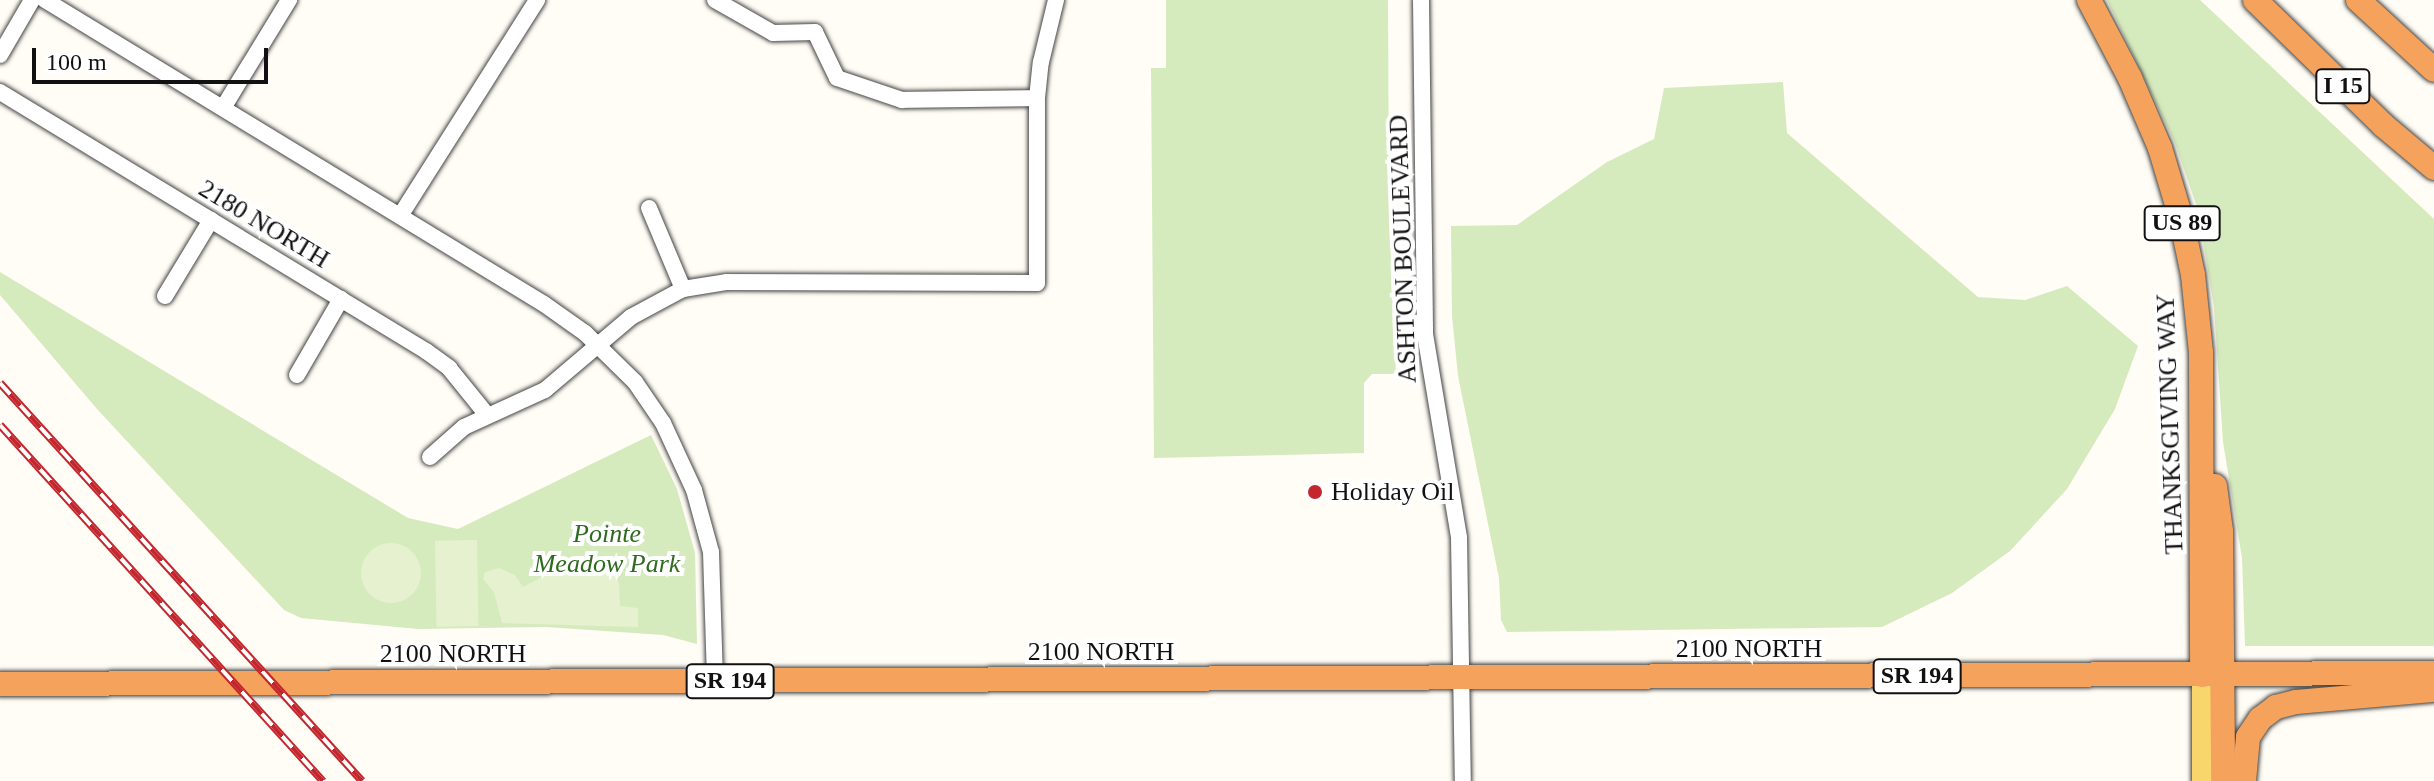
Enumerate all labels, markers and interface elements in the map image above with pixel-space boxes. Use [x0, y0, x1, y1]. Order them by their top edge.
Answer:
scale bar [36, 32, 272, 82]
text: 100 m [46, 49, 107, 75]
road number: I 15 [2315, 66, 2371, 106]
street label: ASHTON BOULEVARD [1383, 114, 1423, 384]
street label: 2180 NORTH [193, 173, 335, 275]
road number: US 89 [2142, 203, 2222, 243]
street label: THANKSGIVING WAY [2150, 293, 2190, 555]
place label: Holiday Oil [1331, 476, 1454, 508]
marker: Holiday Oil [1306, 483, 1324, 501]
park label: Pointe Meadow Park [534, 518, 680, 580]
street label: 2100 NORTH [1676, 633, 1822, 665]
street label: 2100 NORTH [1028, 636, 1174, 668]
street label: 2100 NORTH [380, 638, 526, 670]
road number: SR 194 [1871, 656, 1963, 696]
road number: SR 194 [684, 661, 776, 701]

